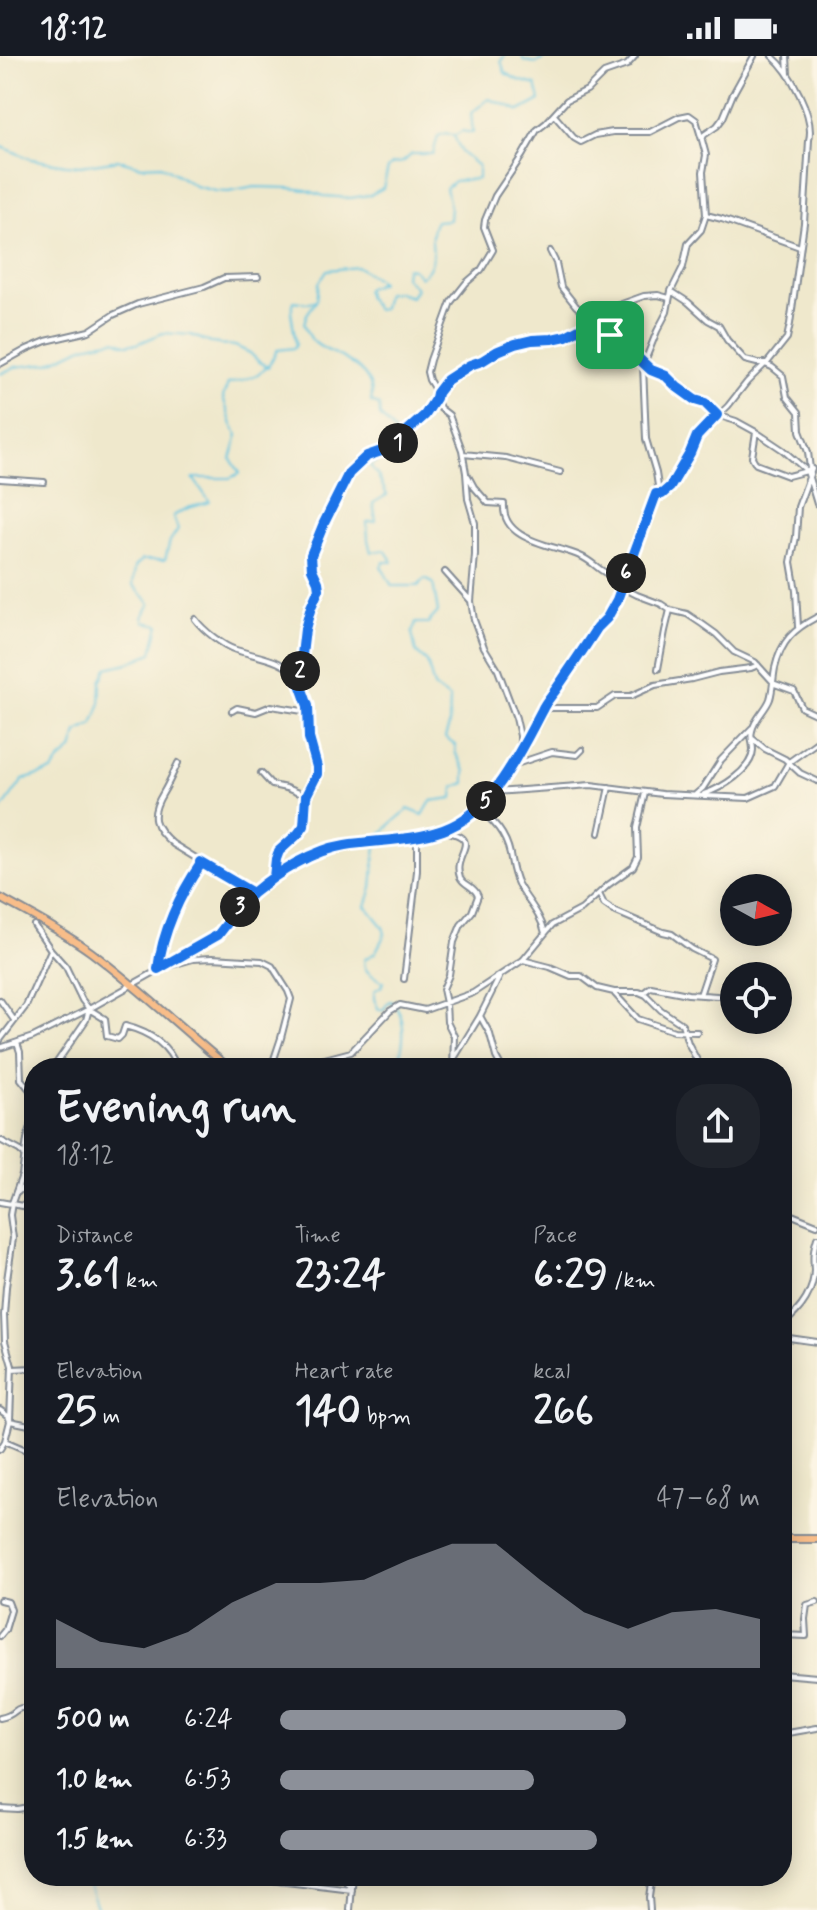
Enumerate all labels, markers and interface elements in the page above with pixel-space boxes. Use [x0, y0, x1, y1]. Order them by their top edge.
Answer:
text: 18:12 [40, 9, 107, 48]
pin [576, 301, 644, 369]
icon: arrive [588, 313, 632, 357]
pin: 1 [378, 423, 418, 463]
text: 1 [393, 429, 403, 457]
pin: 6 [606, 553, 646, 593]
text: 6 [620, 559, 632, 587]
pin: 2 [280, 651, 320, 691]
text: 2 [295, 657, 305, 685]
pin: 5 [466, 781, 506, 821]
text: 5 [479, 787, 493, 815]
north arrow [720, 874, 792, 946]
map controls [720, 874, 792, 1034]
pin: 3 [220, 887, 260, 927]
text: 3 [235, 893, 245, 921]
button: locate [720, 962, 792, 1034]
text: Evening run [56, 1080, 296, 1138]
button: share [676, 1084, 760, 1168]
text: 18:12 [56, 1139, 114, 1173]
text: Distance [56, 1222, 133, 1250]
text: Time [295, 1222, 341, 1250]
text: Pace [533, 1222, 577, 1250]
text: 3.61 [56, 1250, 120, 1302]
text: 23:24 [295, 1250, 386, 1302]
text: 6:29 [533, 1250, 608, 1302]
text: km [120, 1267, 158, 1295]
text: /km [608, 1267, 656, 1295]
text: Elevation [56, 1358, 143, 1386]
text: Heart rate [295, 1358, 393, 1386]
text: kcal [533, 1358, 570, 1386]
text: 25 [56, 1386, 97, 1438]
text: 140 [295, 1386, 361, 1438]
text: 266 [533, 1386, 594, 1438]
text: m [97, 1403, 120, 1431]
text: bpm [361, 1403, 411, 1431]
text: Elevation [56, 1482, 158, 1516]
text: 47–68 m [656, 1482, 760, 1516]
text: 500 m [56, 1703, 130, 1737]
text: 6:24 [184, 1703, 233, 1737]
text: 1.0 km [56, 1763, 133, 1797]
text: 6:53 [184, 1763, 231, 1797]
text: 1.5 km [56, 1823, 134, 1857]
text: 6:33 [184, 1823, 227, 1857]

